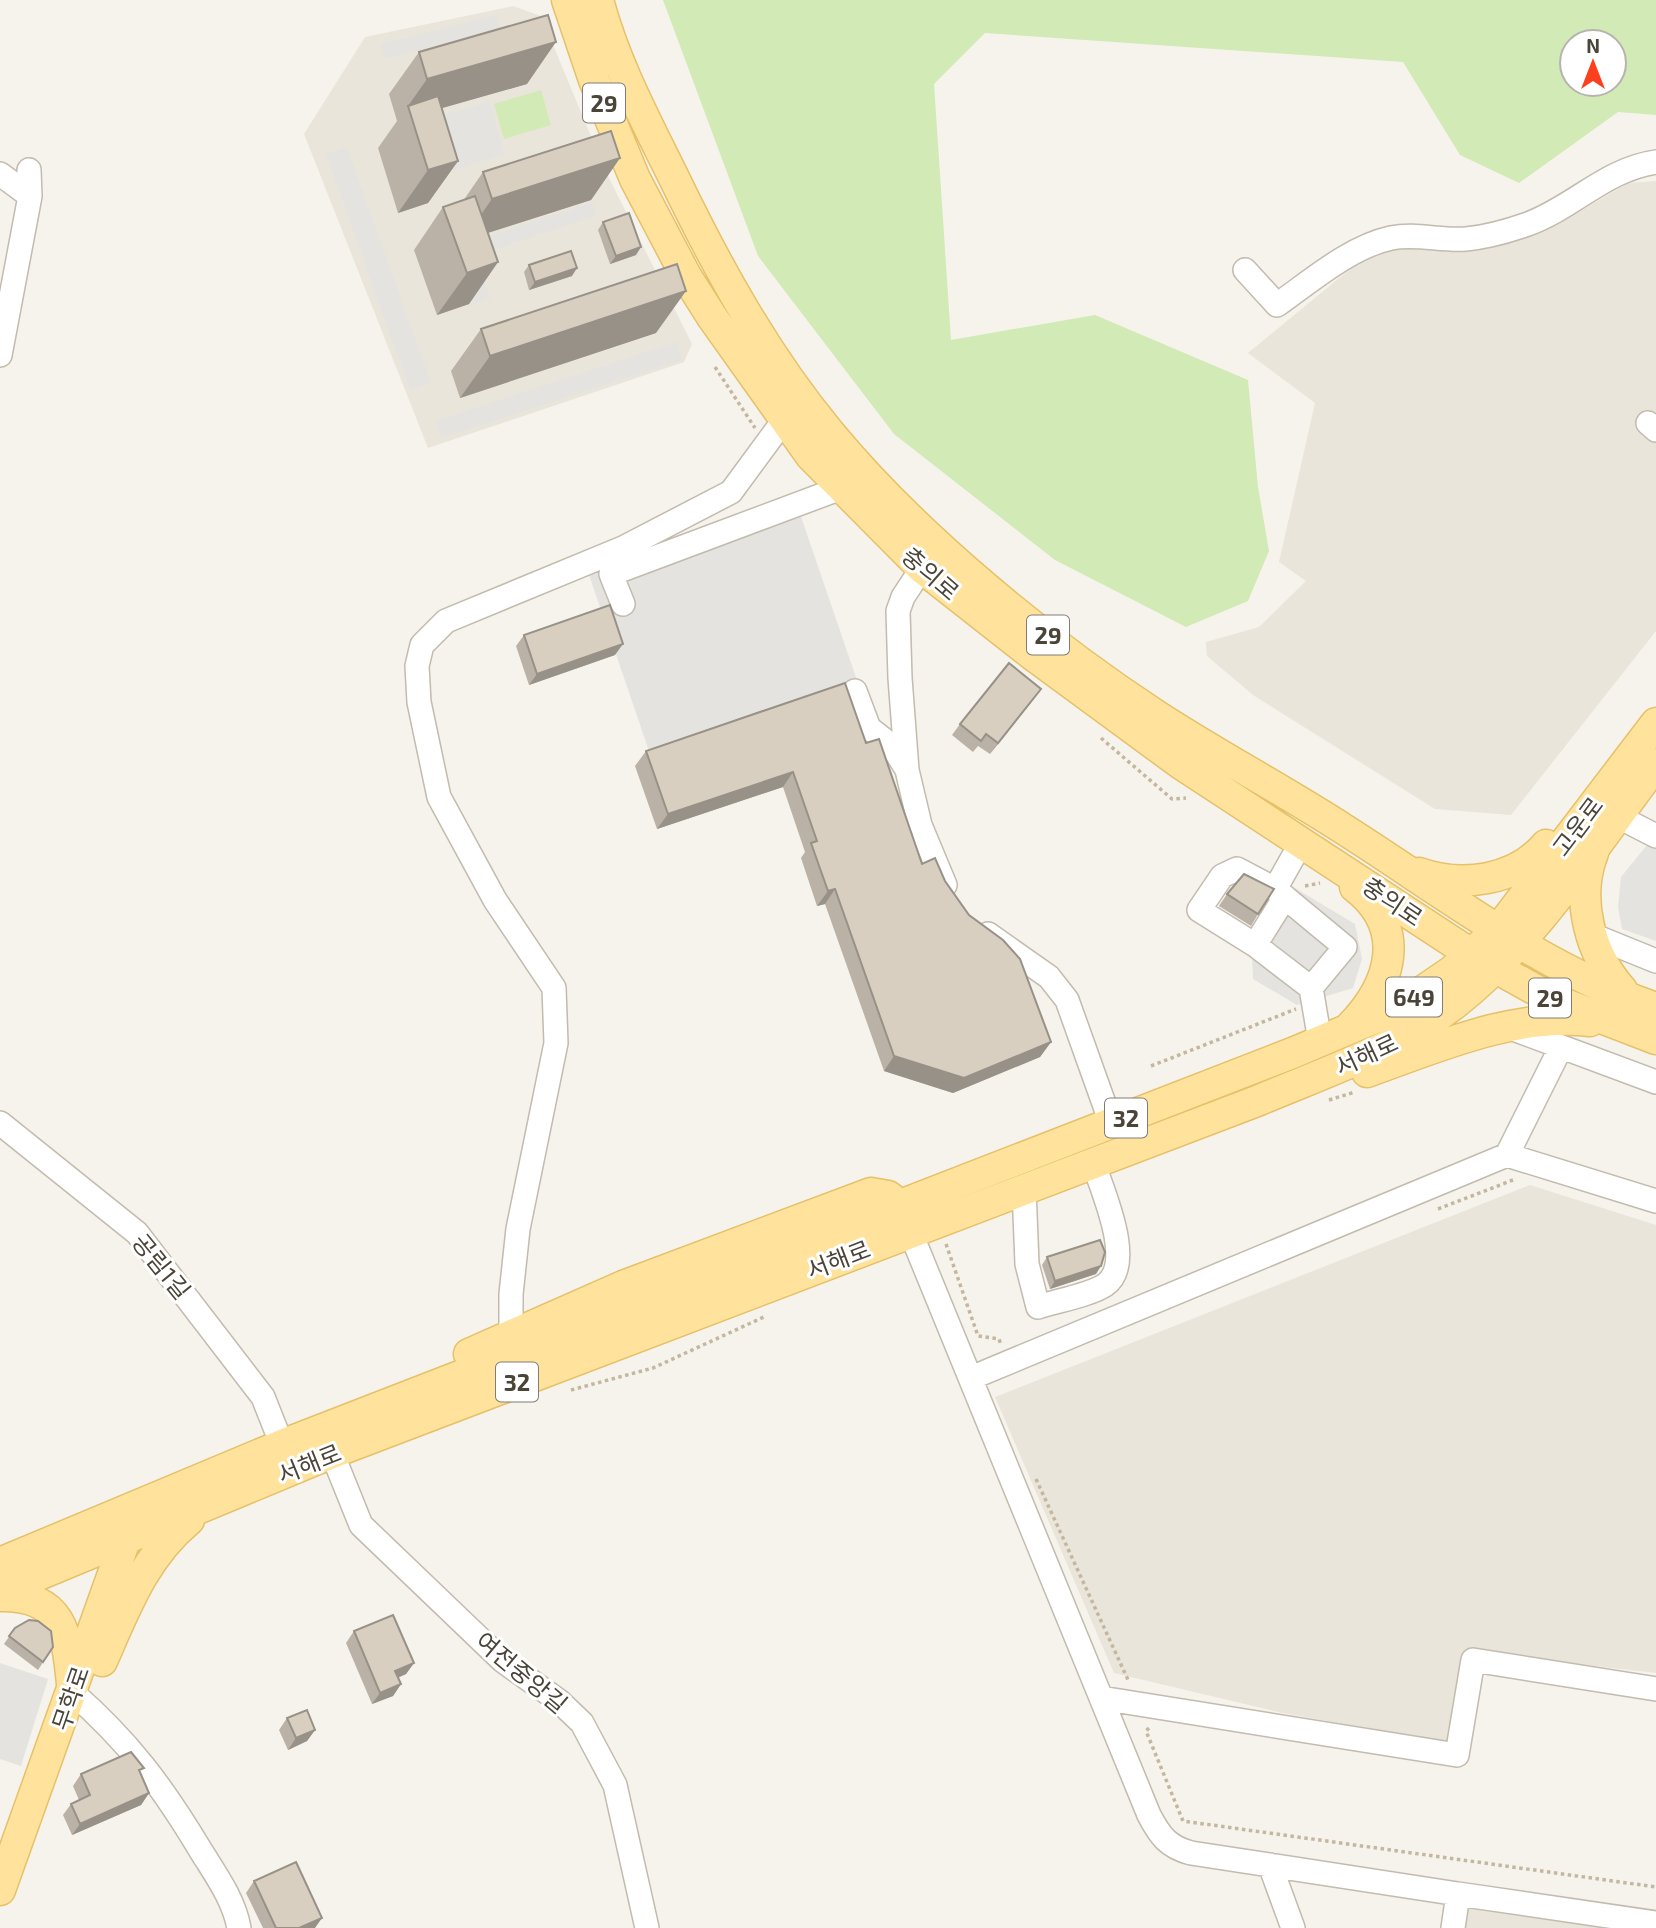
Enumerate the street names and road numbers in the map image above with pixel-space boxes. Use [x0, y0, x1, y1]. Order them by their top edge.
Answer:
road number: 29 [583, 83, 625, 122]
street label: 충의로 [896, 540, 966, 606]
road number: 29 [1027, 615, 1069, 654]
street label: 고운로 [1545, 791, 1609, 861]
street label: 충의로 [1357, 870, 1429, 932]
road number: 649 [1386, 978, 1442, 1016]
road number: 29 [1529, 979, 1571, 1018]
street label: 서해로 [1330, 1027, 1402, 1081]
road number: 32 [1105, 1098, 1147, 1138]
street label: 공림1길 [127, 1227, 197, 1305]
street label: 서해로 [802, 1234, 874, 1284]
road number: 32 [496, 1362, 538, 1401]
street label: 서해로 [273, 1437, 345, 1489]
street label: 여전중앙길 [470, 1625, 574, 1719]
street label: 무학로 [46, 1662, 94, 1734]

